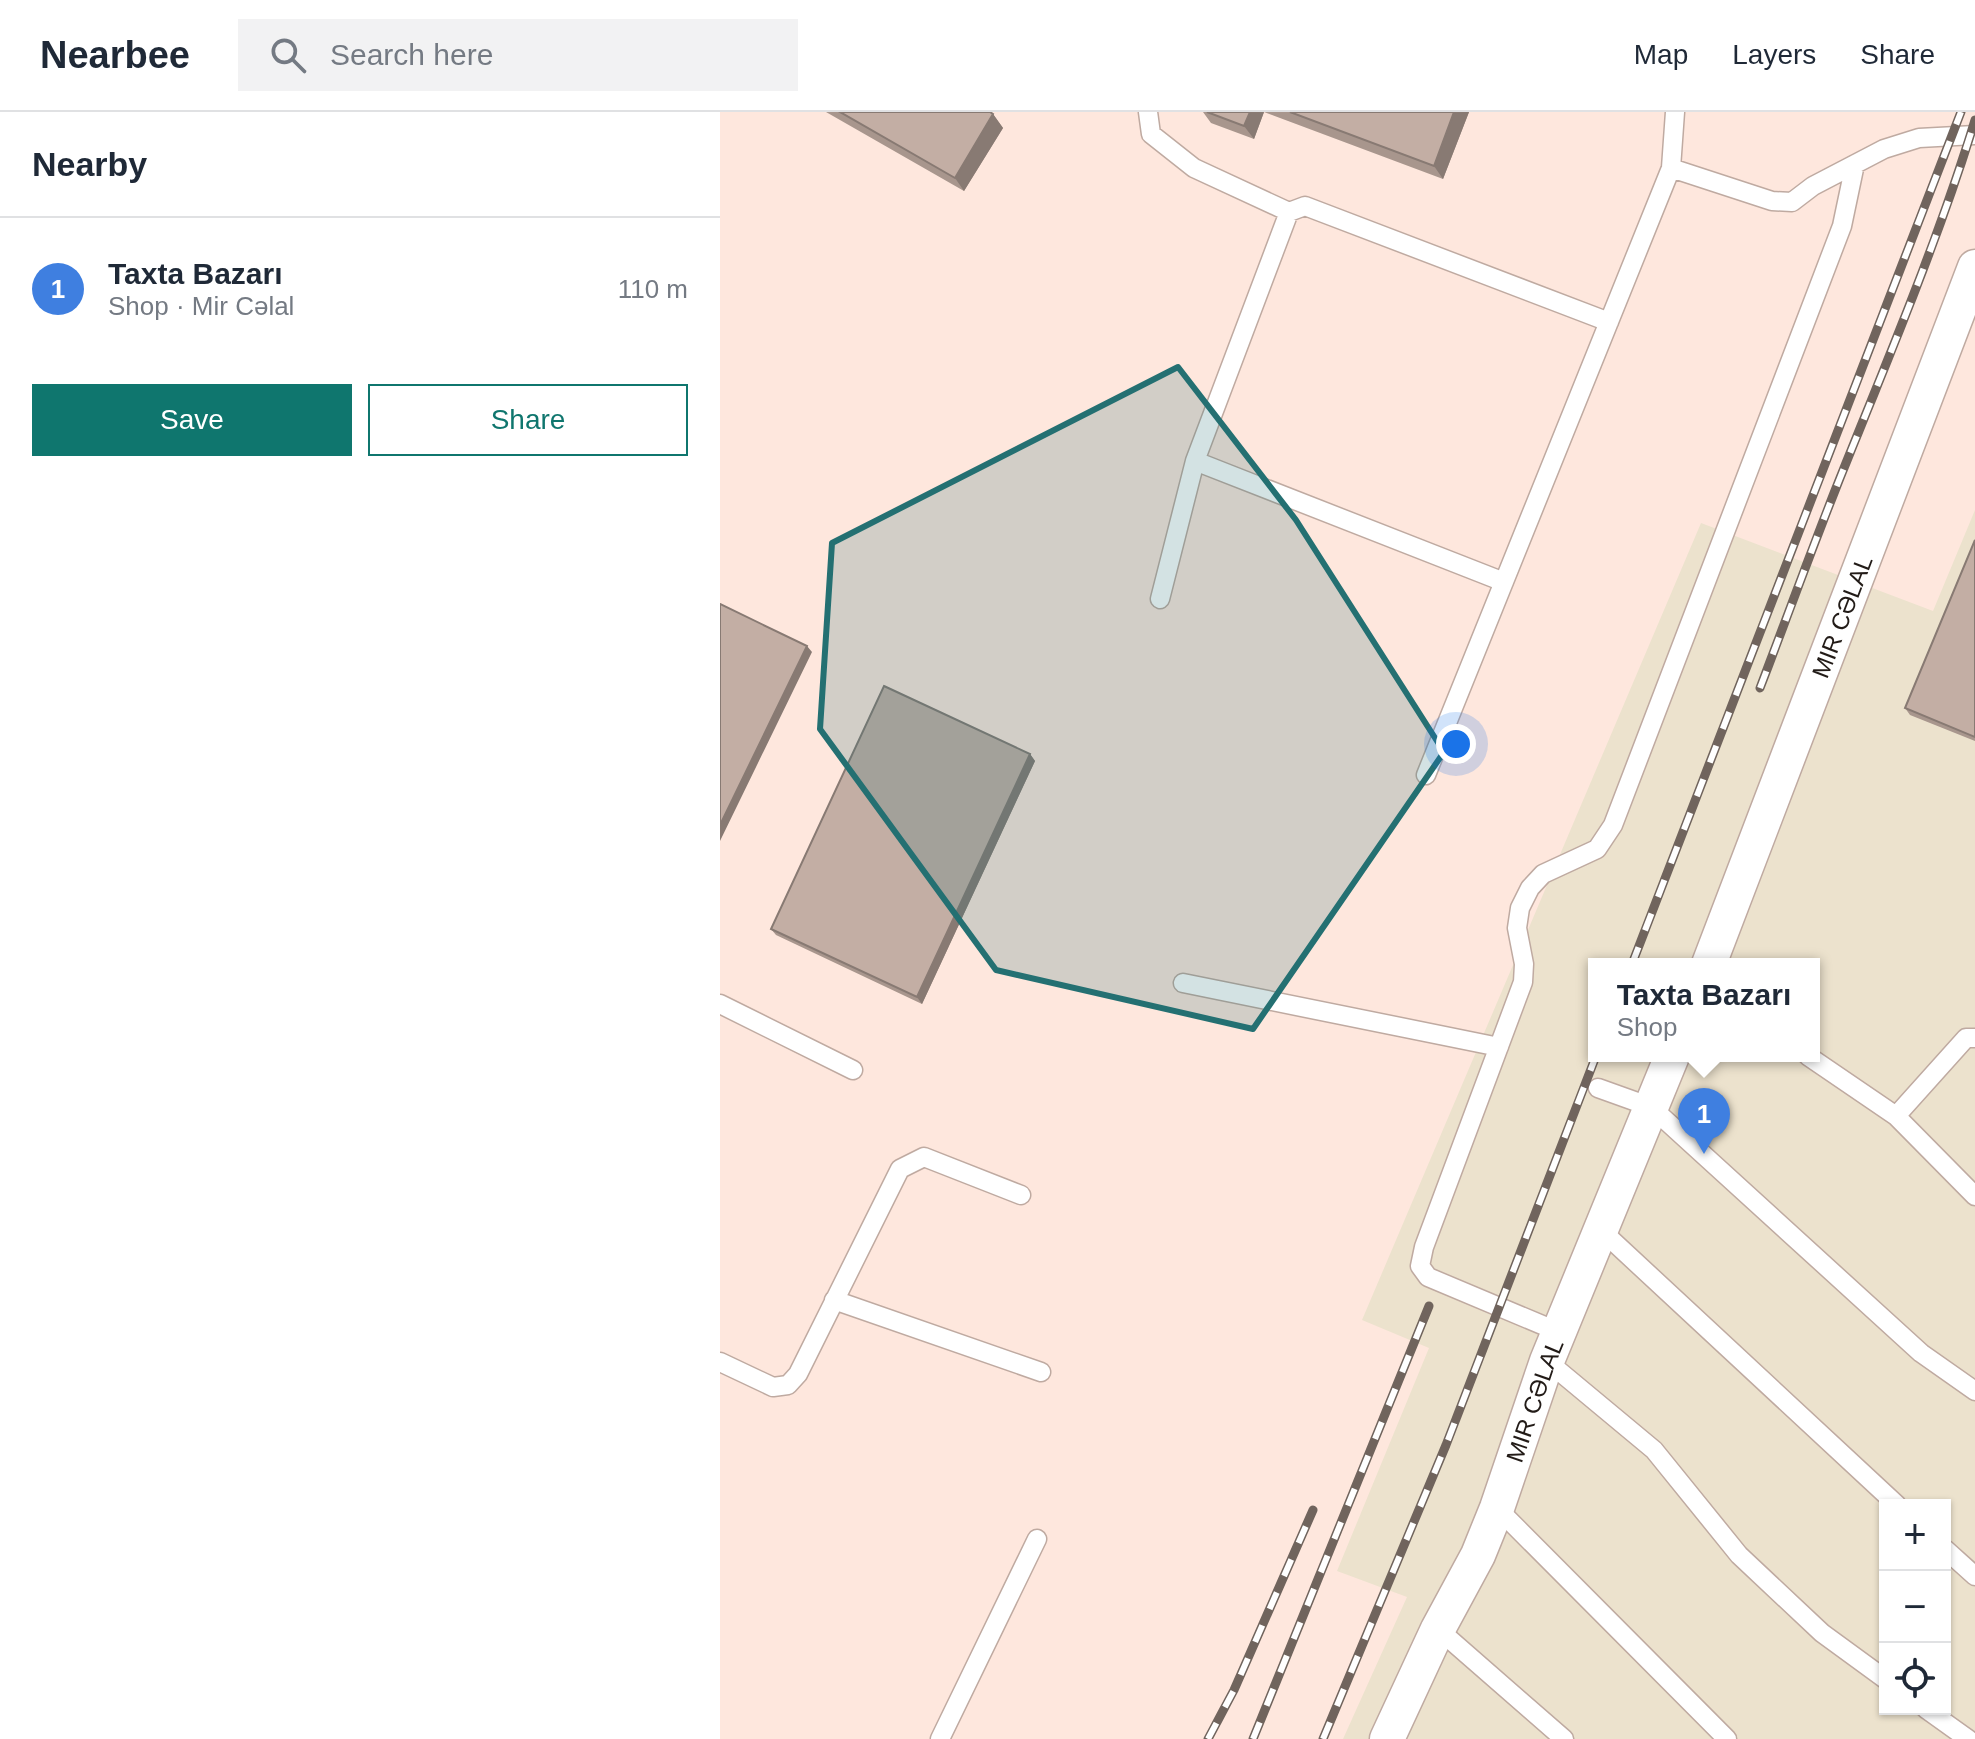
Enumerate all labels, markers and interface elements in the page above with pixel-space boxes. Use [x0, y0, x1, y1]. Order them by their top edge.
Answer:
search box [238, 19, 798, 91]
icon: search [266, 33, 310, 77]
text: Nearbee [40, 34, 190, 76]
text: Search here [330, 38, 493, 71]
text: Map [1634, 39, 1688, 70]
text: Layers [1732, 39, 1816, 70]
text: Share [1860, 39, 1935, 70]
text: Nearby [32, 145, 147, 183]
text: Taxta Bazarı [108, 257, 283, 290]
text: 1 [51, 274, 65, 304]
text: 110 m [618, 274, 688, 304]
text: Shop · Mir Cəlal [108, 291, 294, 321]
button: Save [32, 384, 352, 456]
button: Share [368, 384, 688, 456]
street label: MIR CƏLAL [1806, 551, 1877, 681]
your location [1436, 724, 1476, 764]
popup [1588, 958, 1820, 1062]
text: Taxta Bazarı [1617, 978, 1791, 1011]
text: Shop [1617, 1012, 1677, 1042]
pin: 1 [1678, 1088, 1730, 1154]
street label: MIR CƏLAL [1500, 1335, 1568, 1465]
map controls [1879, 1499, 1951, 1715]
button: + [1879, 1499, 1951, 1571]
button: − [1879, 1571, 1951, 1643]
button: locate [1879, 1643, 1951, 1715]

